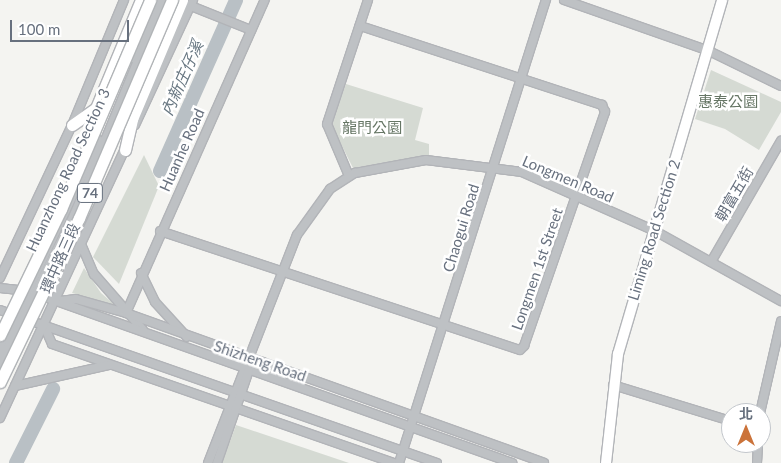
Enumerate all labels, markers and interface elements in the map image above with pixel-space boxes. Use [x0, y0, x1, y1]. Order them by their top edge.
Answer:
scale bar [12, 10, 131, 42]
text: 100 m [18, 20, 60, 38]
water label: 內新庄仔溪 [157, 38, 207, 118]
street label: Huanzhong Road Section 3 [22, 85, 114, 255]
park label: 惠泰公園 [698, 93, 758, 111]
street label: Huanhe Road [156, 106, 208, 194]
park label: 龍門公園 [342, 119, 402, 137]
street label: Longmen Road [520, 152, 616, 206]
street label: Liming Road Section 2 [624, 157, 684, 303]
street label: 朝富五街 [711, 164, 757, 224]
road number: 74 [76, 182, 104, 204]
street label: Chaogui Road [439, 182, 483, 274]
street label: Longmen 1st Street [508, 205, 566, 333]
street label: 環中路三段 [37, 220, 83, 296]
street label: Shizheng Road [212, 337, 308, 385]
north arrow [721, 403, 771, 453]
text: 北 [739, 405, 753, 422]

